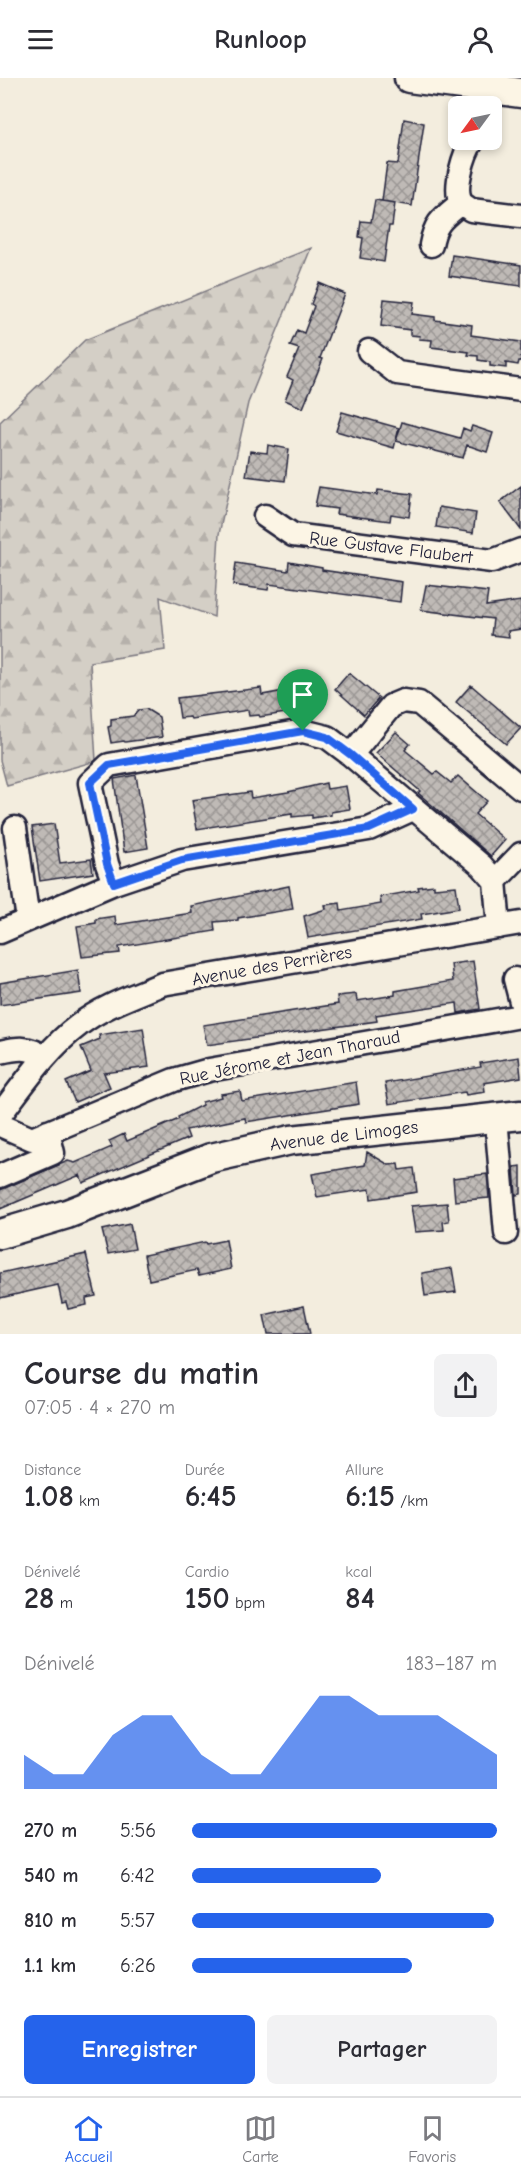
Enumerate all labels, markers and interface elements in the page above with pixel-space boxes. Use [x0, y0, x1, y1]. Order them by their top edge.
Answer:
icon: menu [24, 23, 57, 56]
icon: person [464, 23, 497, 56]
text: Runloop [214, 24, 307, 55]
north arrow [448, 96, 502, 150]
map controls [448, 96, 502, 150]
street label: Rue Gustave Flaubert [308, 528, 475, 569]
pin [277, 669, 328, 731]
icon: arrive [286, 678, 319, 711]
street label: Avenue des Perrières [190, 942, 354, 990]
street label: Rue Jérome et Jean Tharaud [178, 1026, 402, 1090]
street label: Avenue de Limoges [269, 1117, 419, 1155]
text: Course du matin [24, 1354, 259, 1392]
button: share [434, 1354, 497, 1417]
text: 07:05 · 4 × 270 m [24, 1396, 175, 1419]
text: Distance [24, 1461, 81, 1479]
text: Durée [185, 1461, 225, 1479]
text: Allure [345, 1461, 384, 1479]
text: 1.08 [24, 1479, 74, 1514]
text: 6:45 [185, 1479, 237, 1514]
text: 6:15 [345, 1479, 395, 1514]
text: km [74, 1492, 100, 1510]
text: /km [395, 1492, 428, 1510]
text: Dénivelé [24, 1563, 80, 1581]
text: Cardio [185, 1563, 229, 1581]
text: kcal [345, 1563, 372, 1581]
text: 28 [24, 1581, 54, 1616]
text: 150 [185, 1581, 230, 1616]
text: 84 [345, 1581, 375, 1616]
text: m [54, 1594, 73, 1612]
text: bpm [230, 1594, 265, 1612]
text: Dénivelé [24, 1652, 95, 1675]
text: 183–187 m [406, 1652, 497, 1675]
text: 270 m [24, 1819, 77, 1842]
text: 5:56 [120, 1819, 156, 1842]
text: 540 m [24, 1864, 78, 1887]
text: 6:42 [120, 1864, 155, 1887]
text: 810 m [24, 1909, 77, 1932]
text: 5:57 [120, 1909, 155, 1932]
text: 1.1 km [24, 1954, 76, 1977]
text: 6:26 [120, 1954, 156, 1977]
button: Enregistrer [24, 2015, 255, 2084]
button: Partager [267, 2015, 497, 2084]
tab: Accueil [65, 2112, 113, 2166]
tab: Carte [242, 2112, 279, 2166]
tab: Favoris [408, 2112, 456, 2166]

